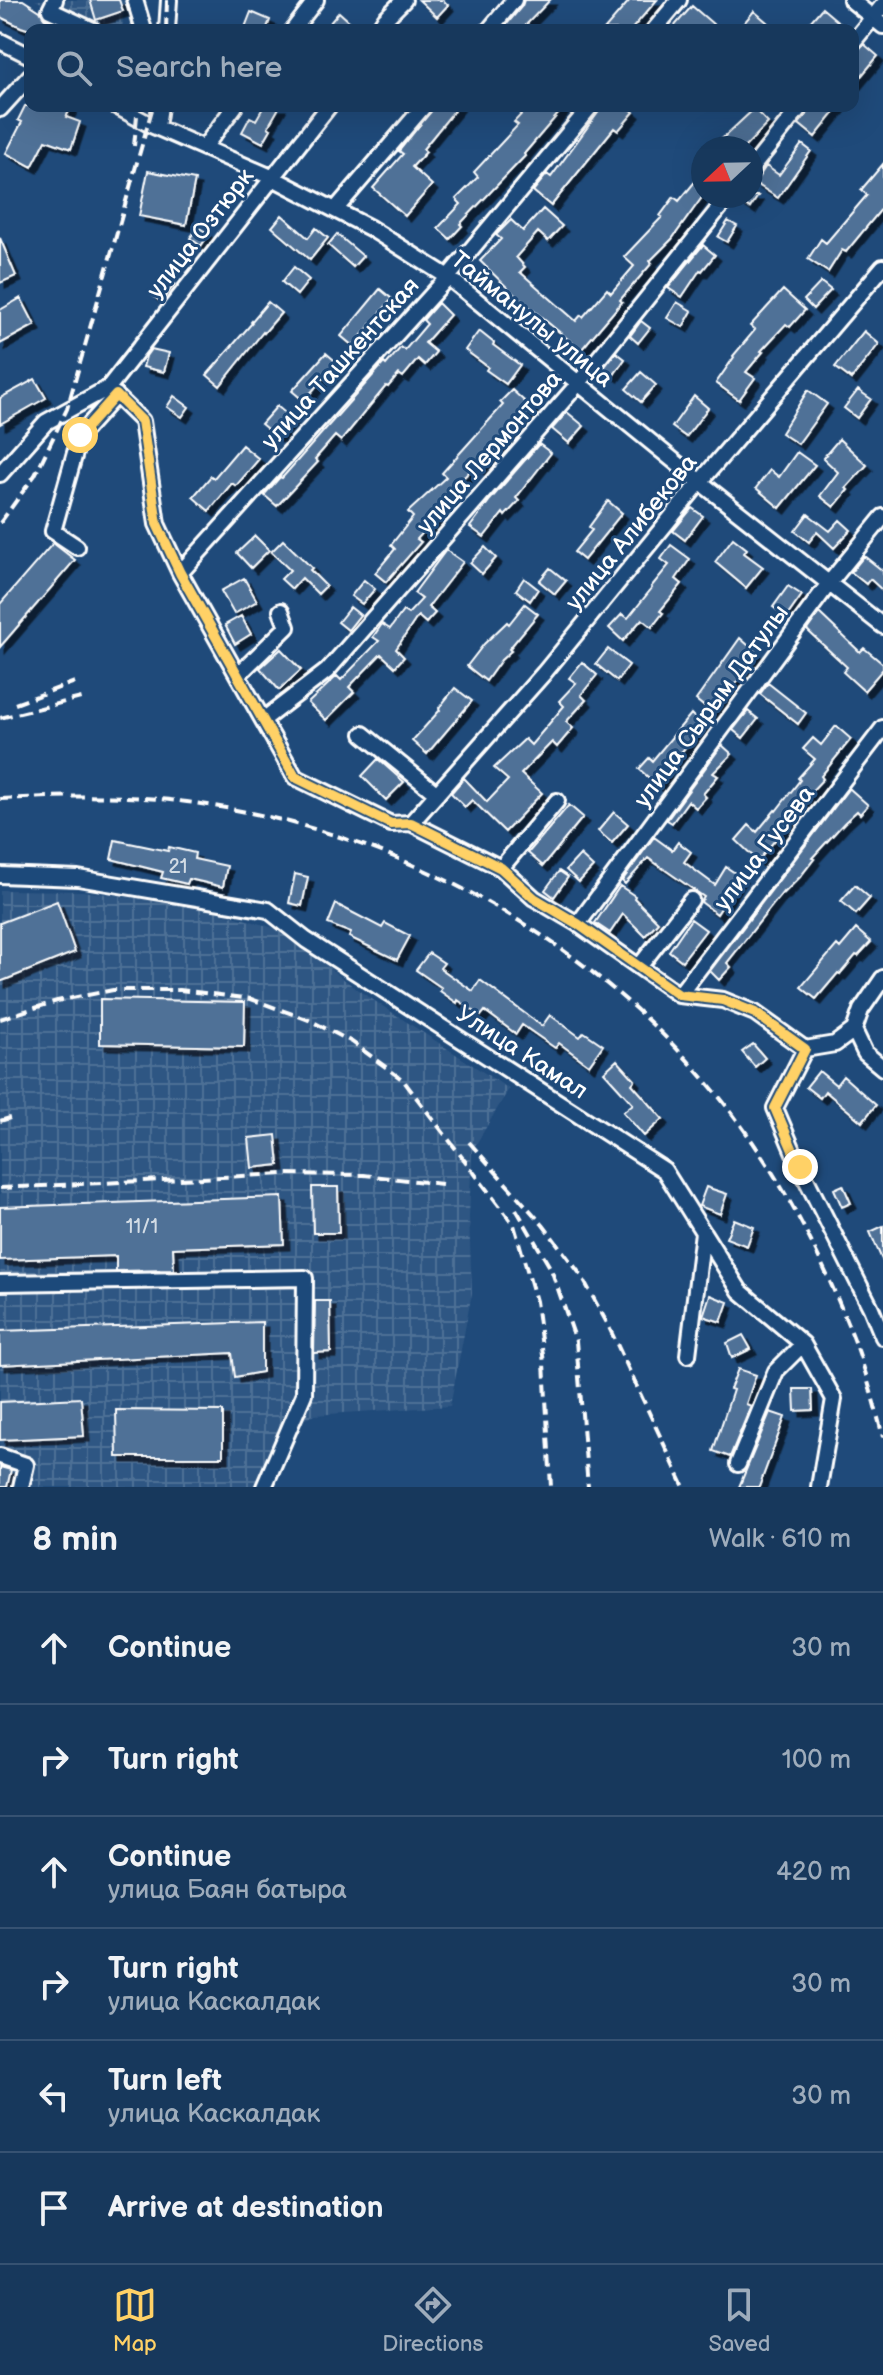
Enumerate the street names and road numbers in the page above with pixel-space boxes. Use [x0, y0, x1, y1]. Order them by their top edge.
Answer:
street label: улица Озтюрк [141, 162, 260, 304]
street label: Тайманулы улица [445, 245, 619, 394]
street label: улица Ташкентская [255, 271, 425, 455]
street label: улица Лермонтова [411, 365, 568, 540]
street label: улица Алибекова [560, 448, 703, 616]
street label: улица Сырым Датулы [628, 599, 795, 813]
street label: улица Гусева [708, 780, 821, 917]
street label: Улица Камал [451, 999, 593, 1106]

